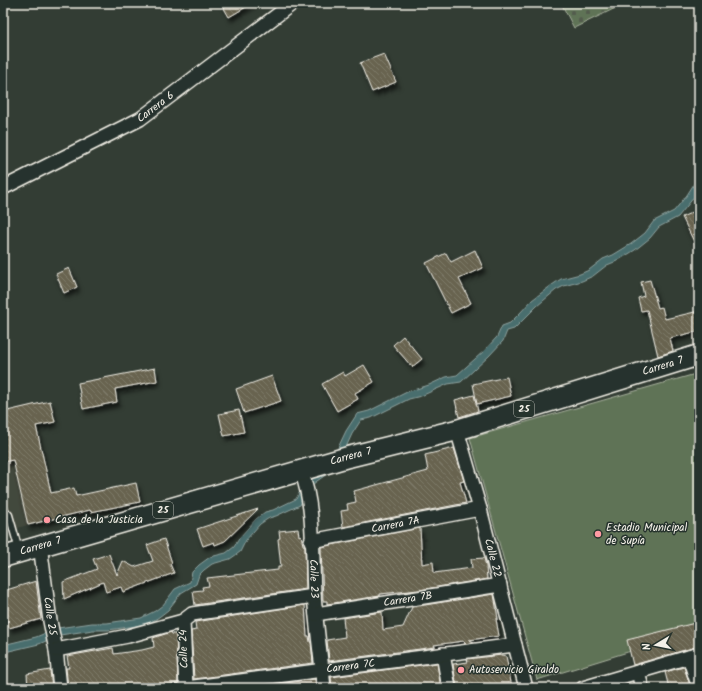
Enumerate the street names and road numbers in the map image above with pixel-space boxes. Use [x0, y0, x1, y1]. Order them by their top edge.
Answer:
street label: Carrera 6 [133, 87, 178, 127]
street label: Carrera 7 [640, 351, 687, 381]
road number: 25 [514, 401, 534, 417]
street label: Carrera 7 [328, 442, 374, 471]
road number: 25 [153, 502, 173, 518]
street label: Carrera 7A [370, 512, 422, 538]
street label: Carrera 7 [18, 531, 64, 561]
street label: Calle 22 [479, 537, 506, 579]
street label: Calle 23 [304, 559, 323, 599]
street label: Carrera 7B [382, 587, 434, 612]
street label: Calle 25 [38, 596, 62, 638]
street label: Calle 24 [174, 629, 194, 669]
street label: Carrera 7C [325, 654, 376, 679]

